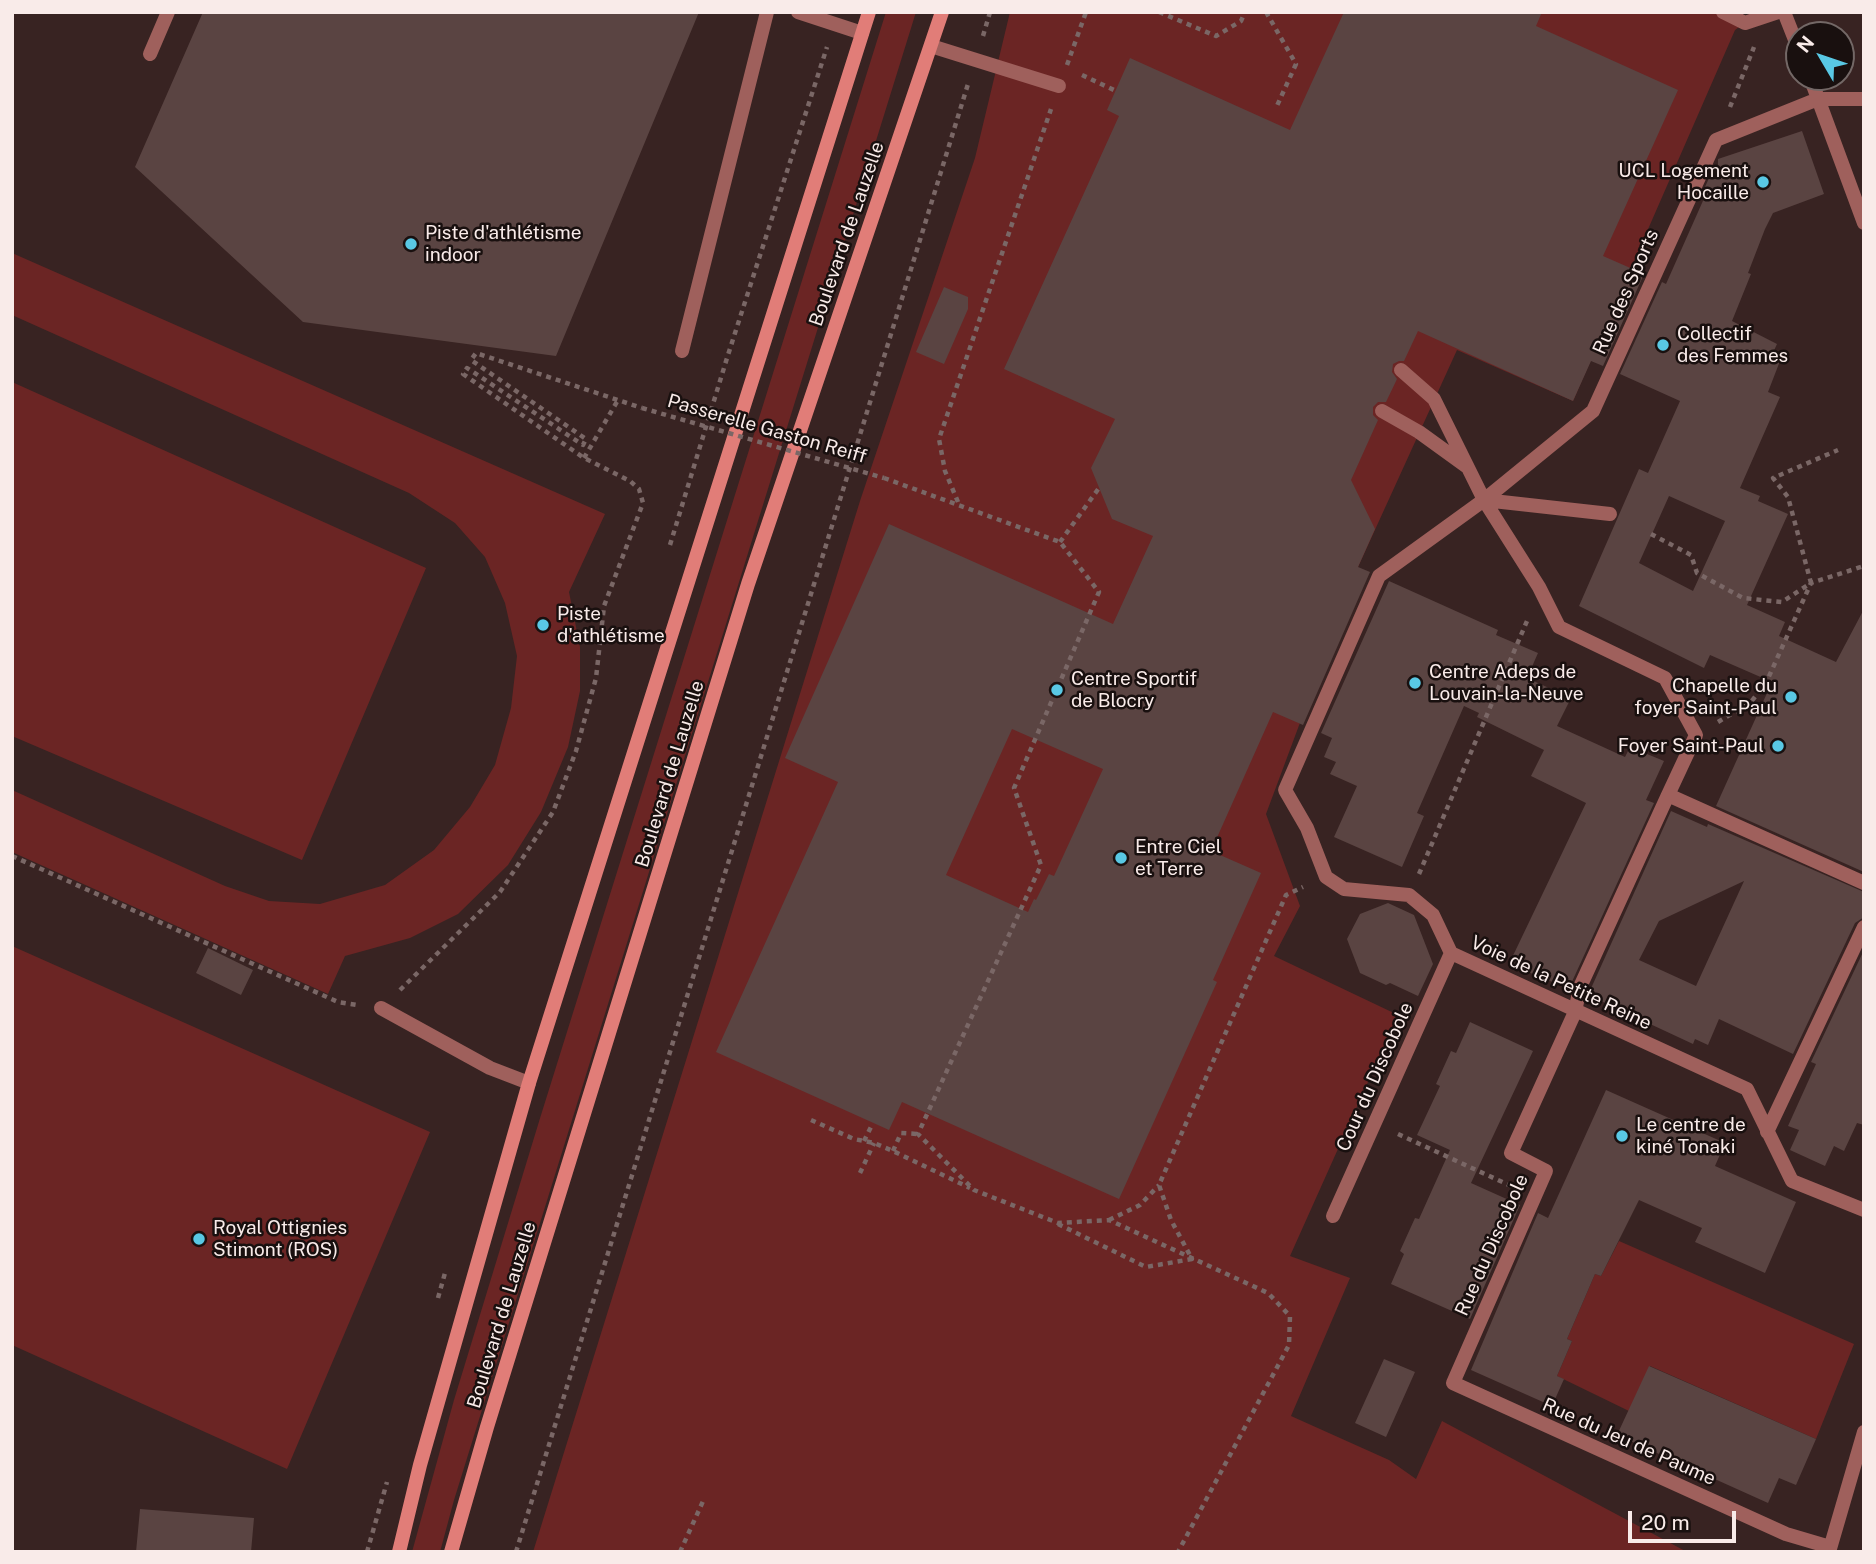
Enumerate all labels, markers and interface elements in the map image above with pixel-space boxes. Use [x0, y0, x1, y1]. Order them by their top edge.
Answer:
north arrow [1785, 21, 1855, 91]
text: N [1792, 31, 1818, 57]
street label: Boulevard de Lauzelle [805, 139, 889, 329]
place label: UCL Logement Hocaille [1618, 160, 1749, 204]
marker: UCL Logement Hocaille [1755, 174, 1771, 190]
place label: Piste d'athlétisme indoor [425, 222, 582, 266]
street label: Rue des Sports [1588, 226, 1664, 358]
marker: Piste d'athlétisme indoor [403, 236, 419, 252]
place label: Collectif des Femmes [1677, 323, 1788, 367]
marker: Collectif des Femmes [1655, 337, 1671, 353]
street label: Passerelle Gaston Reiff [665, 390, 869, 468]
place label: Piste d'athlétisme [557, 603, 665, 647]
marker: Piste d'athlétisme [535, 617, 551, 633]
place label: Centre Adeps de Louvain-la-Neuve [1429, 661, 1584, 705]
place label: Centre Sportif de Blocry [1071, 668, 1197, 712]
marker: Centre Adeps de Louvain-la-Neuve [1407, 675, 1423, 691]
place label: Chapelle du foyer Saint-Paul [1634, 675, 1777, 719]
street label: Boulevard de Lauzelle [631, 678, 709, 870]
marker: Centre Sportif de Blocry [1049, 682, 1065, 698]
marker: Chapelle du foyer Saint-Paul [1783, 689, 1799, 705]
place label: Foyer Saint-Paul [1618, 735, 1764, 757]
marker: Foyer Saint-Paul [1770, 738, 1786, 754]
place label: Entre Ciel et Terre [1135, 836, 1221, 880]
marker: Entre Ciel et Terre [1113, 850, 1129, 866]
street label: Voie de la Petite Reine [1467, 931, 1655, 1035]
street label: Cour du Discobole [1332, 999, 1418, 1155]
place label: Le centre de kiné Tonaki [1636, 1114, 1746, 1158]
marker: Le centre de kiné Tonaki [1614, 1128, 1630, 1144]
street label: Rue du Discobole [1451, 1171, 1533, 1319]
place label: Royal Ottignies Stimont (ROS) [213, 1217, 347, 1261]
street label: Boulevard de Lauzelle [463, 1219, 541, 1411]
marker: Royal Ottignies Stimont (ROS) [191, 1231, 207, 1247]
street label: Rue du Jeu de Paume [1539, 1393, 1719, 1491]
scale bar [1631, 1498, 1740, 1542]
text: 20 m [1641, 1510, 1690, 1535]

